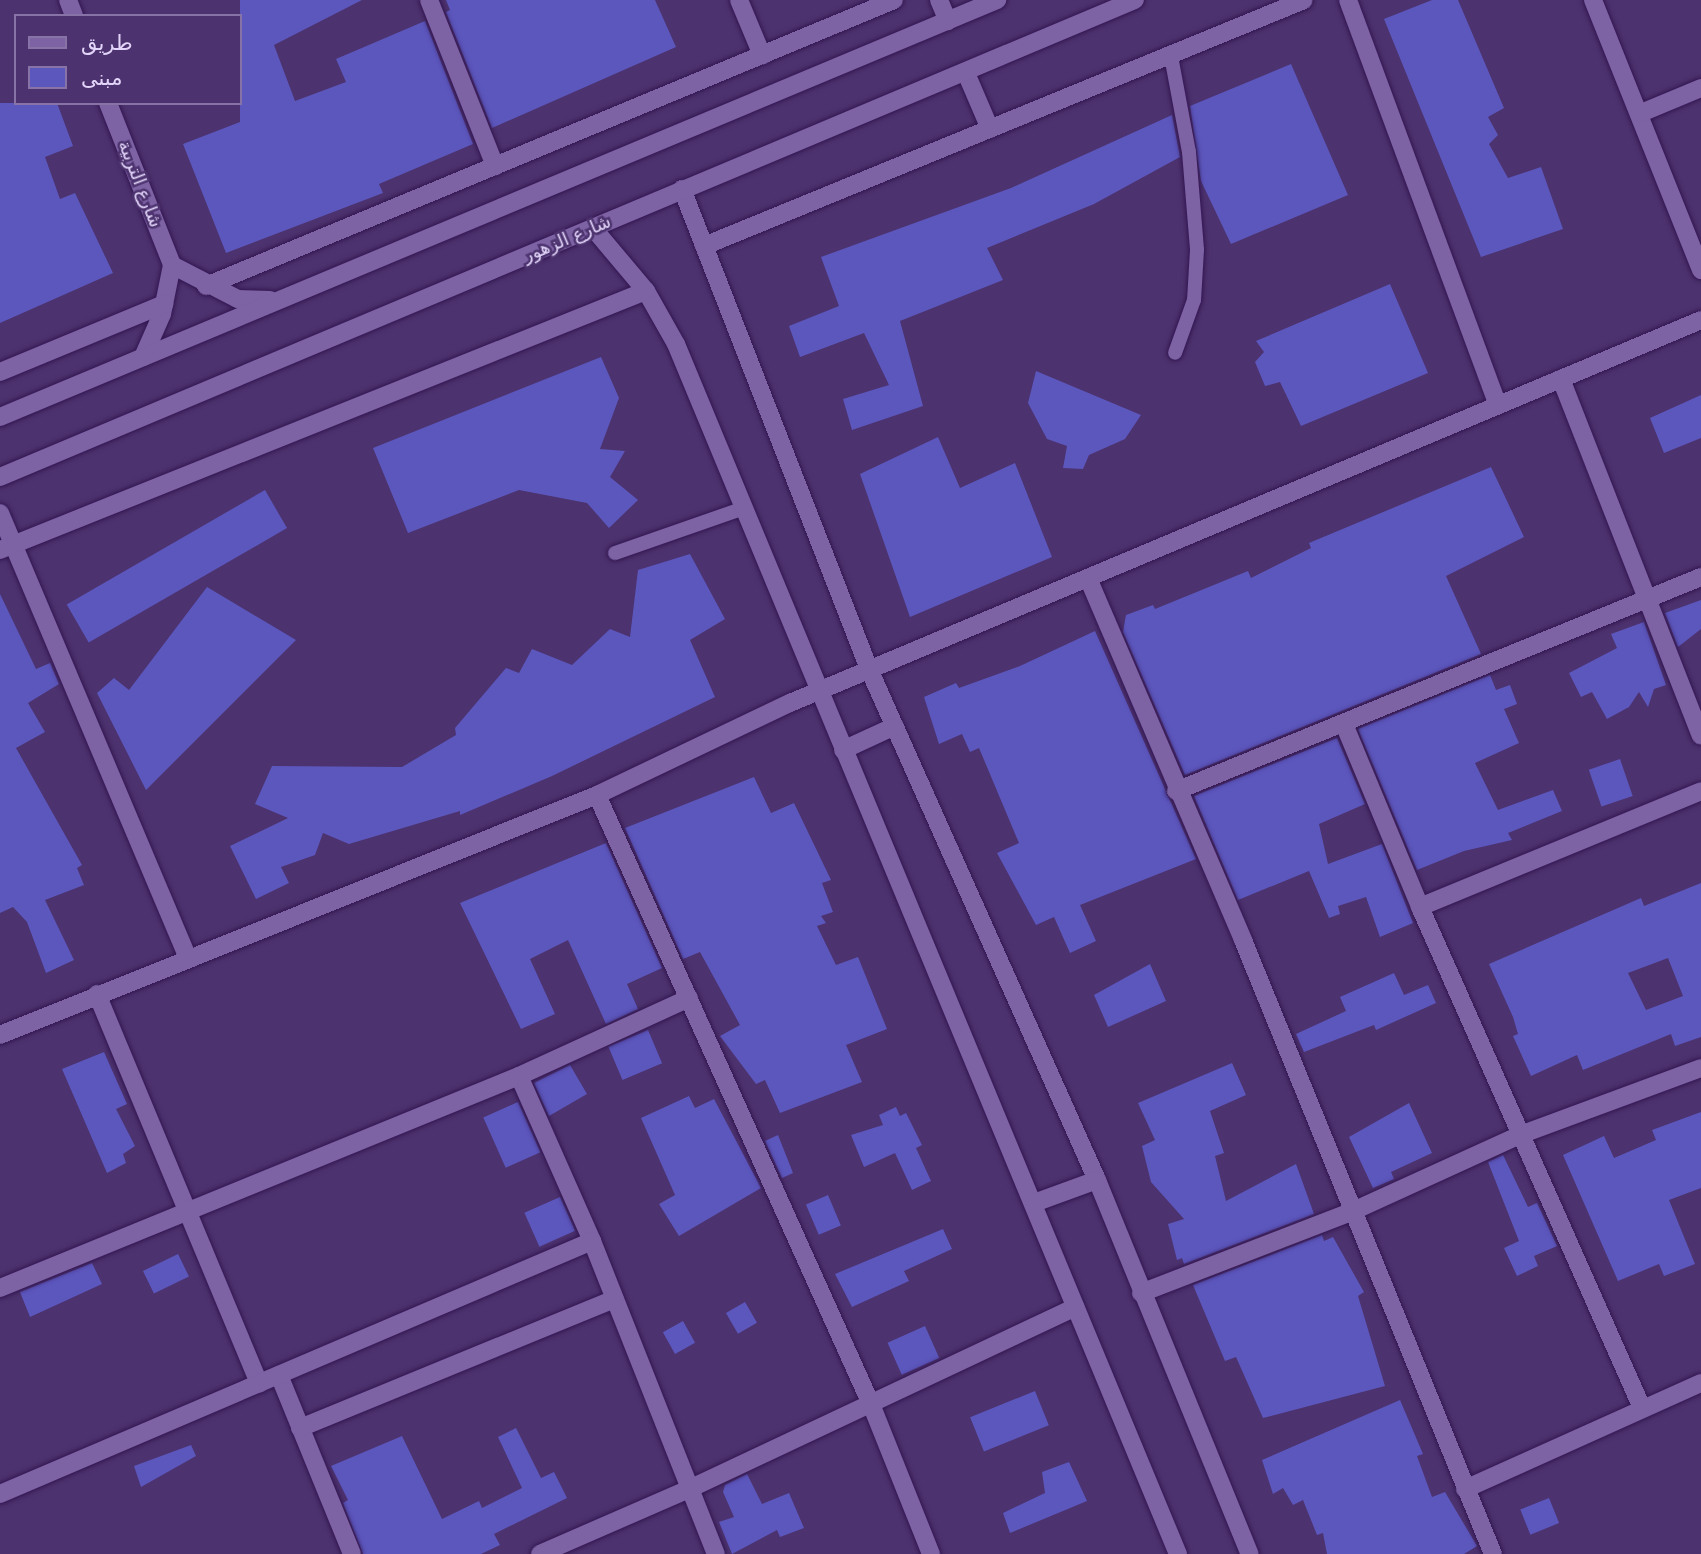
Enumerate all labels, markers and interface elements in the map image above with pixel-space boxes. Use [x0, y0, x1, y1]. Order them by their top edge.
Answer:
legend [14, 14, 242, 105]
text: طريق [81, 31, 133, 55]
text: مبنى [81, 66, 122, 90]
street label: شارع التربية [113, 137, 167, 231]
street label: شارع الزهور [520, 211, 614, 267]

